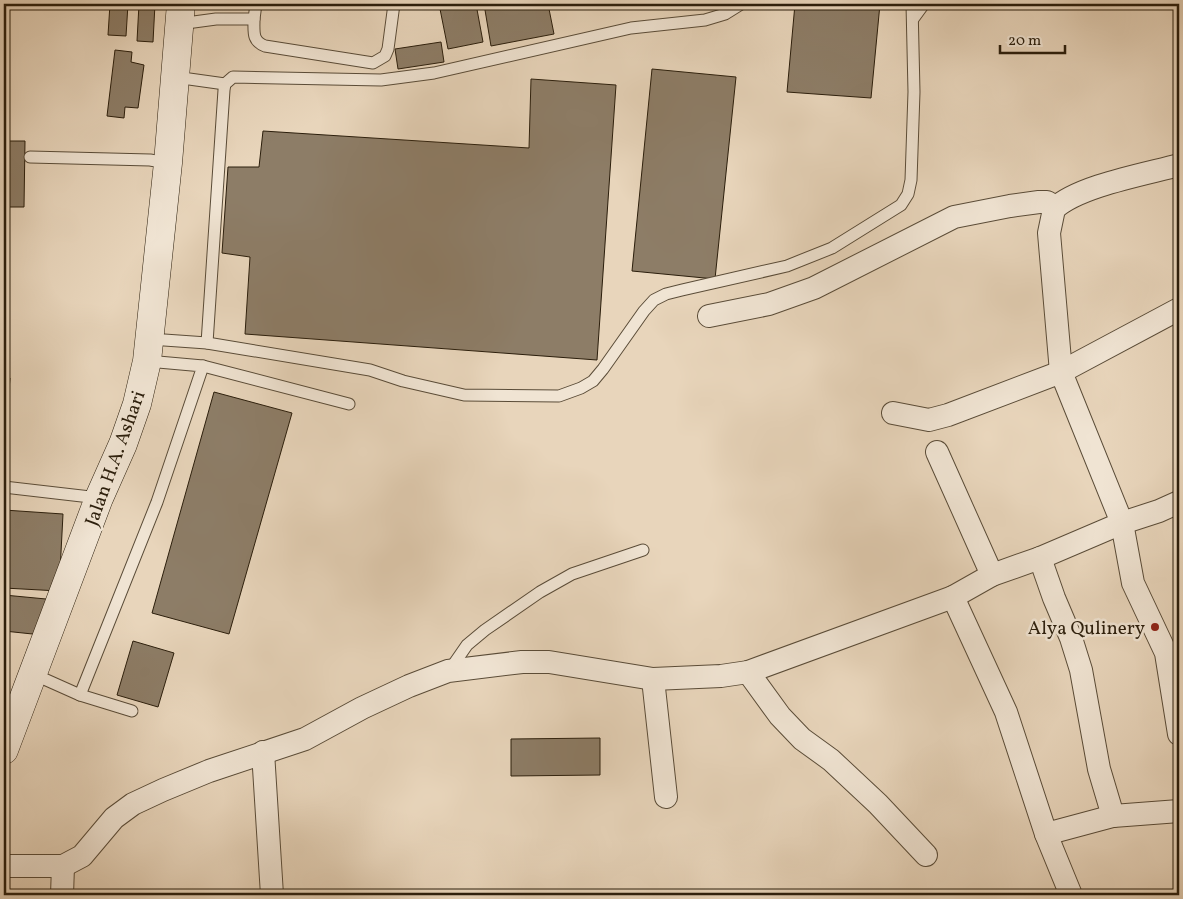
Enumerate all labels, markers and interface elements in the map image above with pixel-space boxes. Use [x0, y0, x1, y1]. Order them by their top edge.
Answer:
scale bar [1000, 22, 1066, 54]
text: 20 m [1008, 31, 1041, 52]
street label: Jalan H.A. Ashari [79, 387, 153, 530]
place label: Alya Qulinery [1028, 616, 1145, 642]
marker: Alya Qulinery [1149, 621, 1161, 633]

